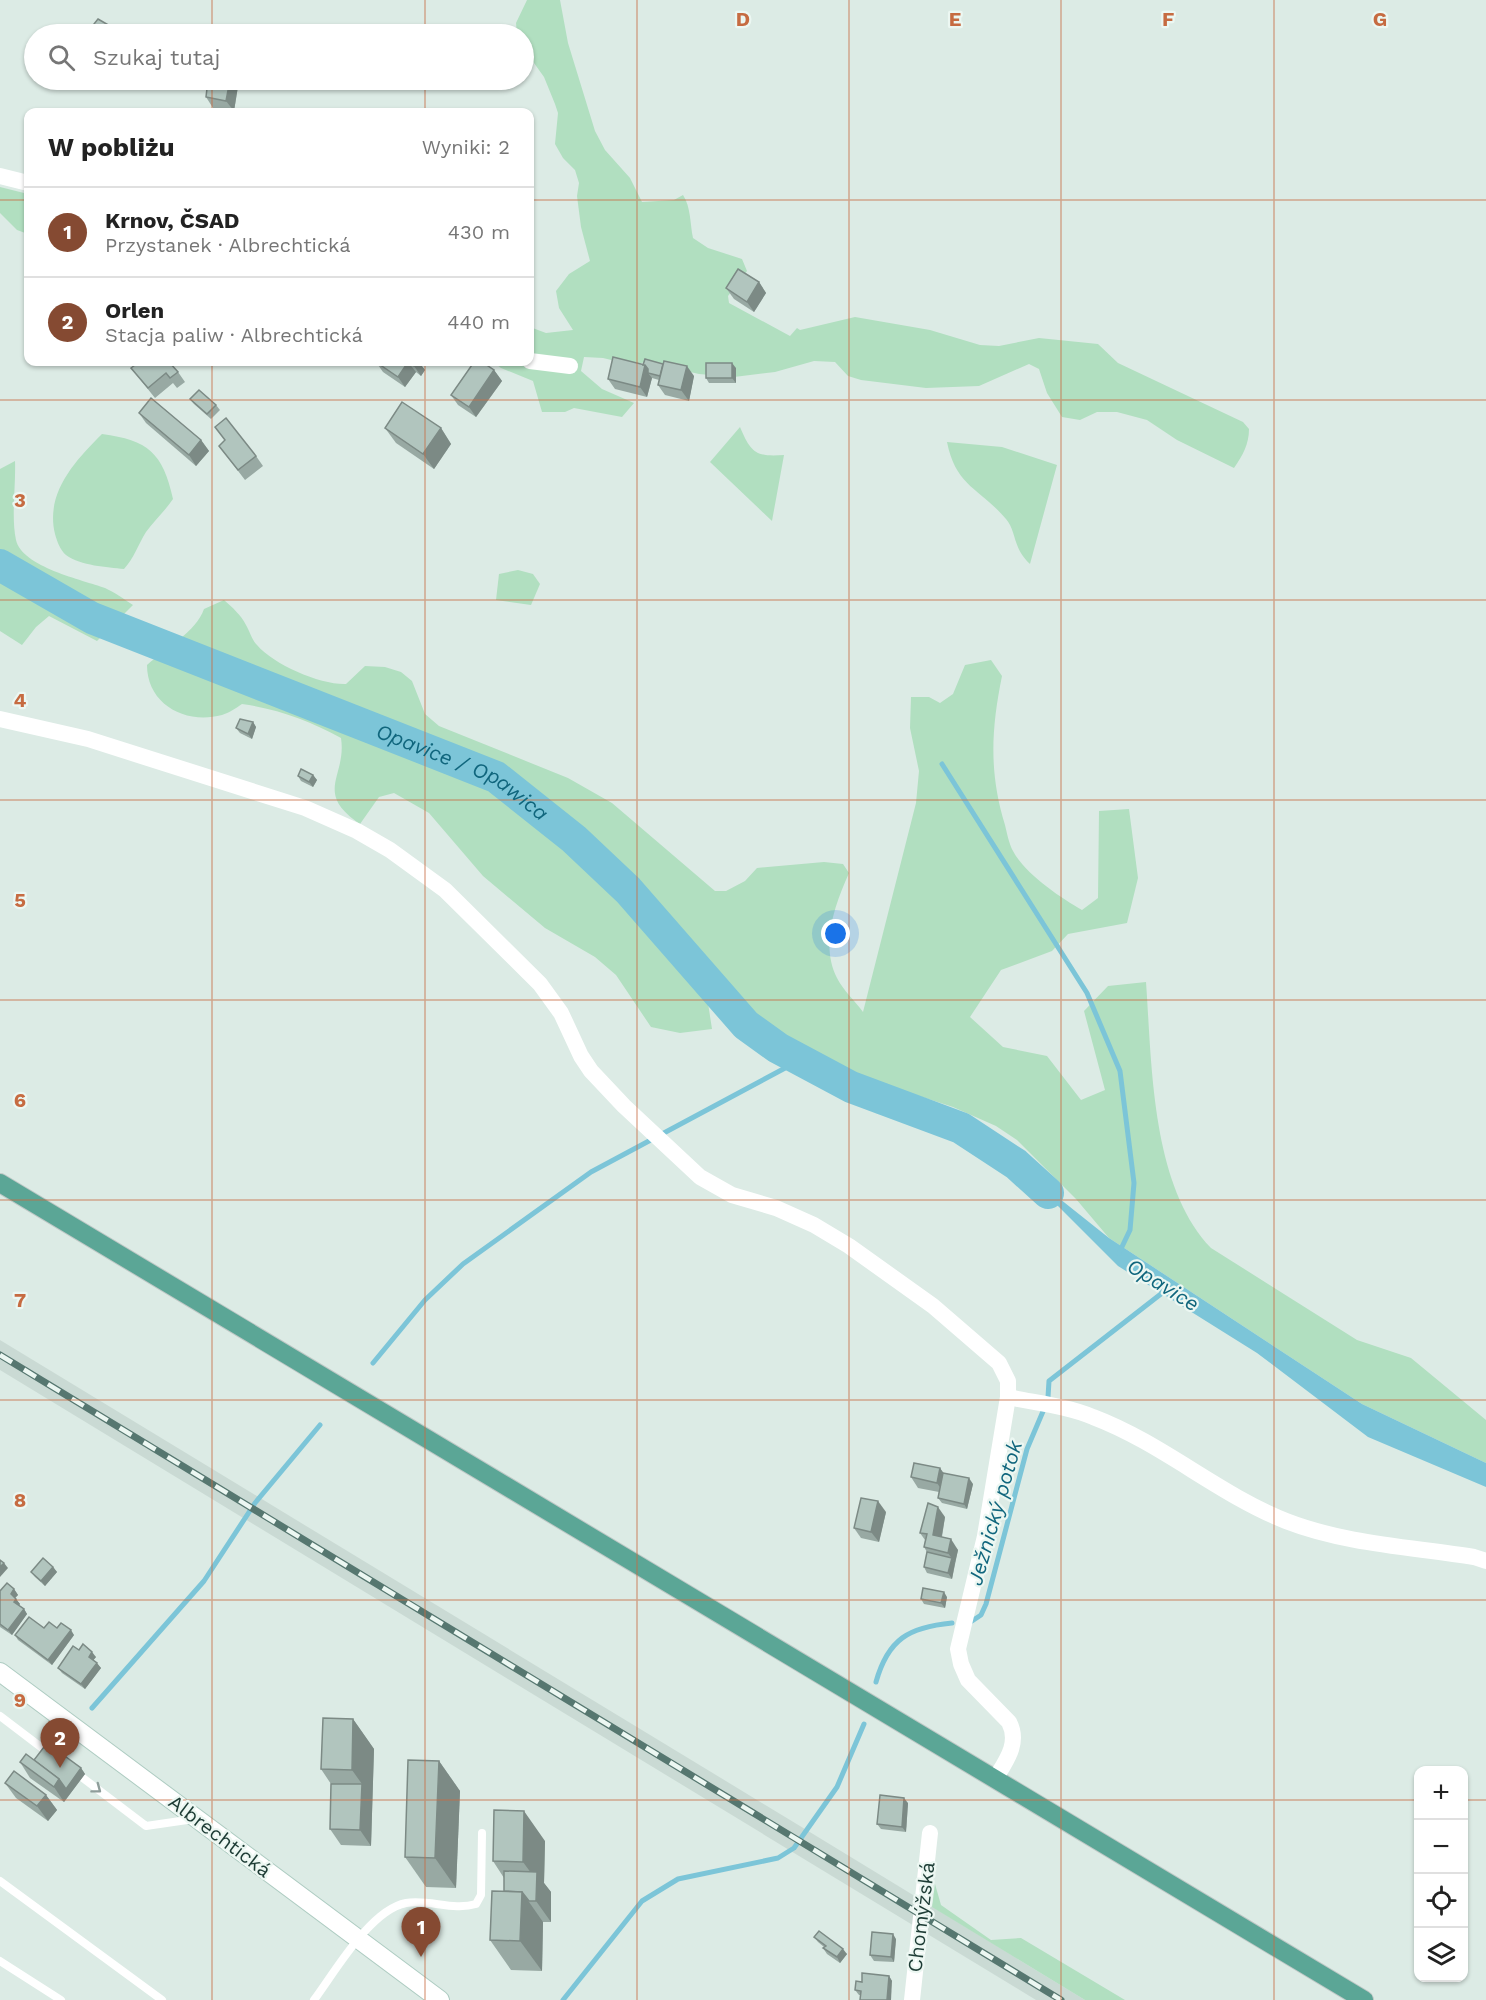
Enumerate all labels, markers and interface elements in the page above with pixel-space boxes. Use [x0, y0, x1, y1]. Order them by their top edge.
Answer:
text: D [736, 7, 750, 31]
text: E [949, 7, 961, 31]
text: F [1162, 7, 1174, 31]
text: G [1373, 7, 1387, 31]
search box [24, 24, 534, 90]
icon: search [45, 41, 78, 74]
text: Szukaj tutaj [93, 45, 220, 70]
text: W pobliżu [48, 132, 175, 162]
text: Wyniki: 2 [422, 135, 510, 159]
text: Krnov, ČSAD [105, 208, 240, 233]
text: 1 [63, 220, 72, 244]
text: 430 m [448, 220, 510, 244]
text: Przystanek · Albrechtická [105, 233, 351, 257]
text: Orlen [105, 298, 164, 323]
text: 2 [62, 310, 73, 334]
text: 440 m [447, 310, 510, 334]
text: Stacja paliw · Albrechtická [105, 323, 363, 347]
text: 3 [14, 488, 26, 512]
text: 4 [14, 688, 27, 712]
water label: Opavice / Opawica [373, 718, 554, 826]
text: 5 [14, 888, 26, 912]
your location [821, 919, 850, 948]
text: 6 [14, 1088, 26, 1112]
water label: Opavice [1123, 1253, 1204, 1316]
text: 7 [14, 1288, 26, 1312]
water label: Ježnický potok [962, 1437, 1027, 1588]
text: 8 [14, 1488, 26, 1512]
text: 9 [14, 1688, 26, 1712]
pin: 2 [40, 1718, 80, 1768]
map controls [1414, 1766, 1468, 1982]
button: + [1414, 1766, 1468, 1820]
one-way arrow [91, 1782, 102, 1793]
street label: Albrechtická [164, 1790, 276, 1882]
button: − [1414, 1820, 1468, 1874]
street label: Chomýžská [902, 1861, 940, 1973]
button: locate [1414, 1874, 1468, 1928]
pin: 1 [402, 1908, 440, 1957]
button: layers [1414, 1928, 1468, 1982]

